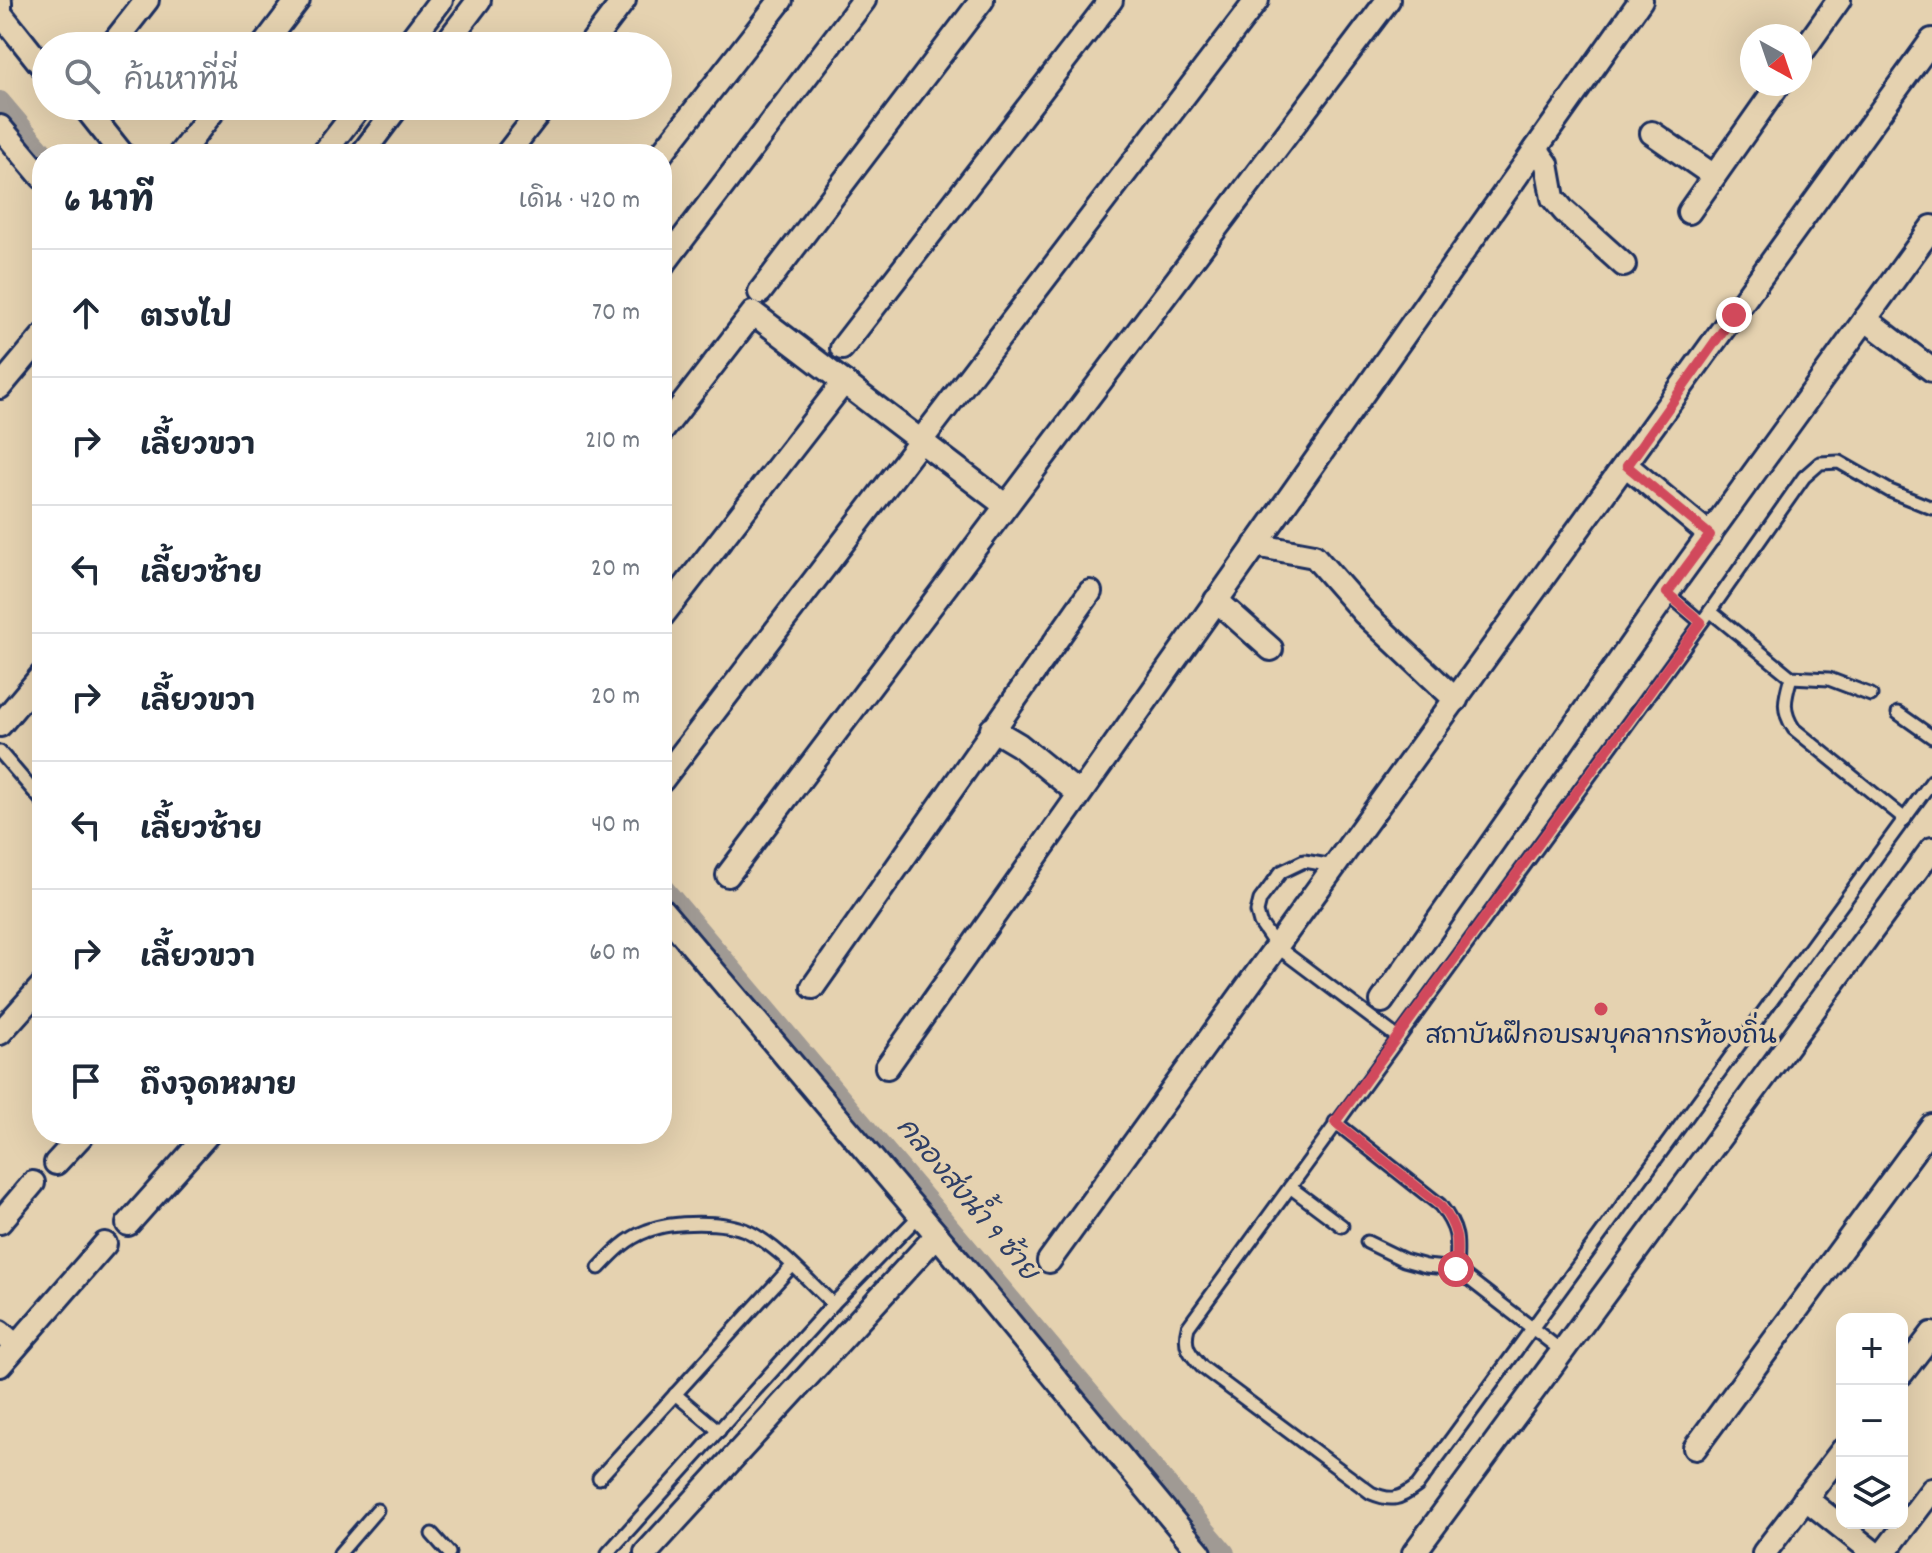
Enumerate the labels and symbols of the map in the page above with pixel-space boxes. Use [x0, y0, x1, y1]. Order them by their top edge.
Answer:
north arrow [1740, 24, 1812, 96]
route end [1716, 297, 1752, 333]
marker: สถาบันฝึกอบรมบุคลากรท้องถิ่น [1592, 1000, 1610, 1018]
place label: สถาบันฝึกอบรมบุคลากรท้องถิ่น [1425, 1011, 1777, 1056]
water label: คลองส่งน้ำ 9 ซ้าย [884, 1104, 1055, 1293]
route start [1438, 1251, 1474, 1287]

